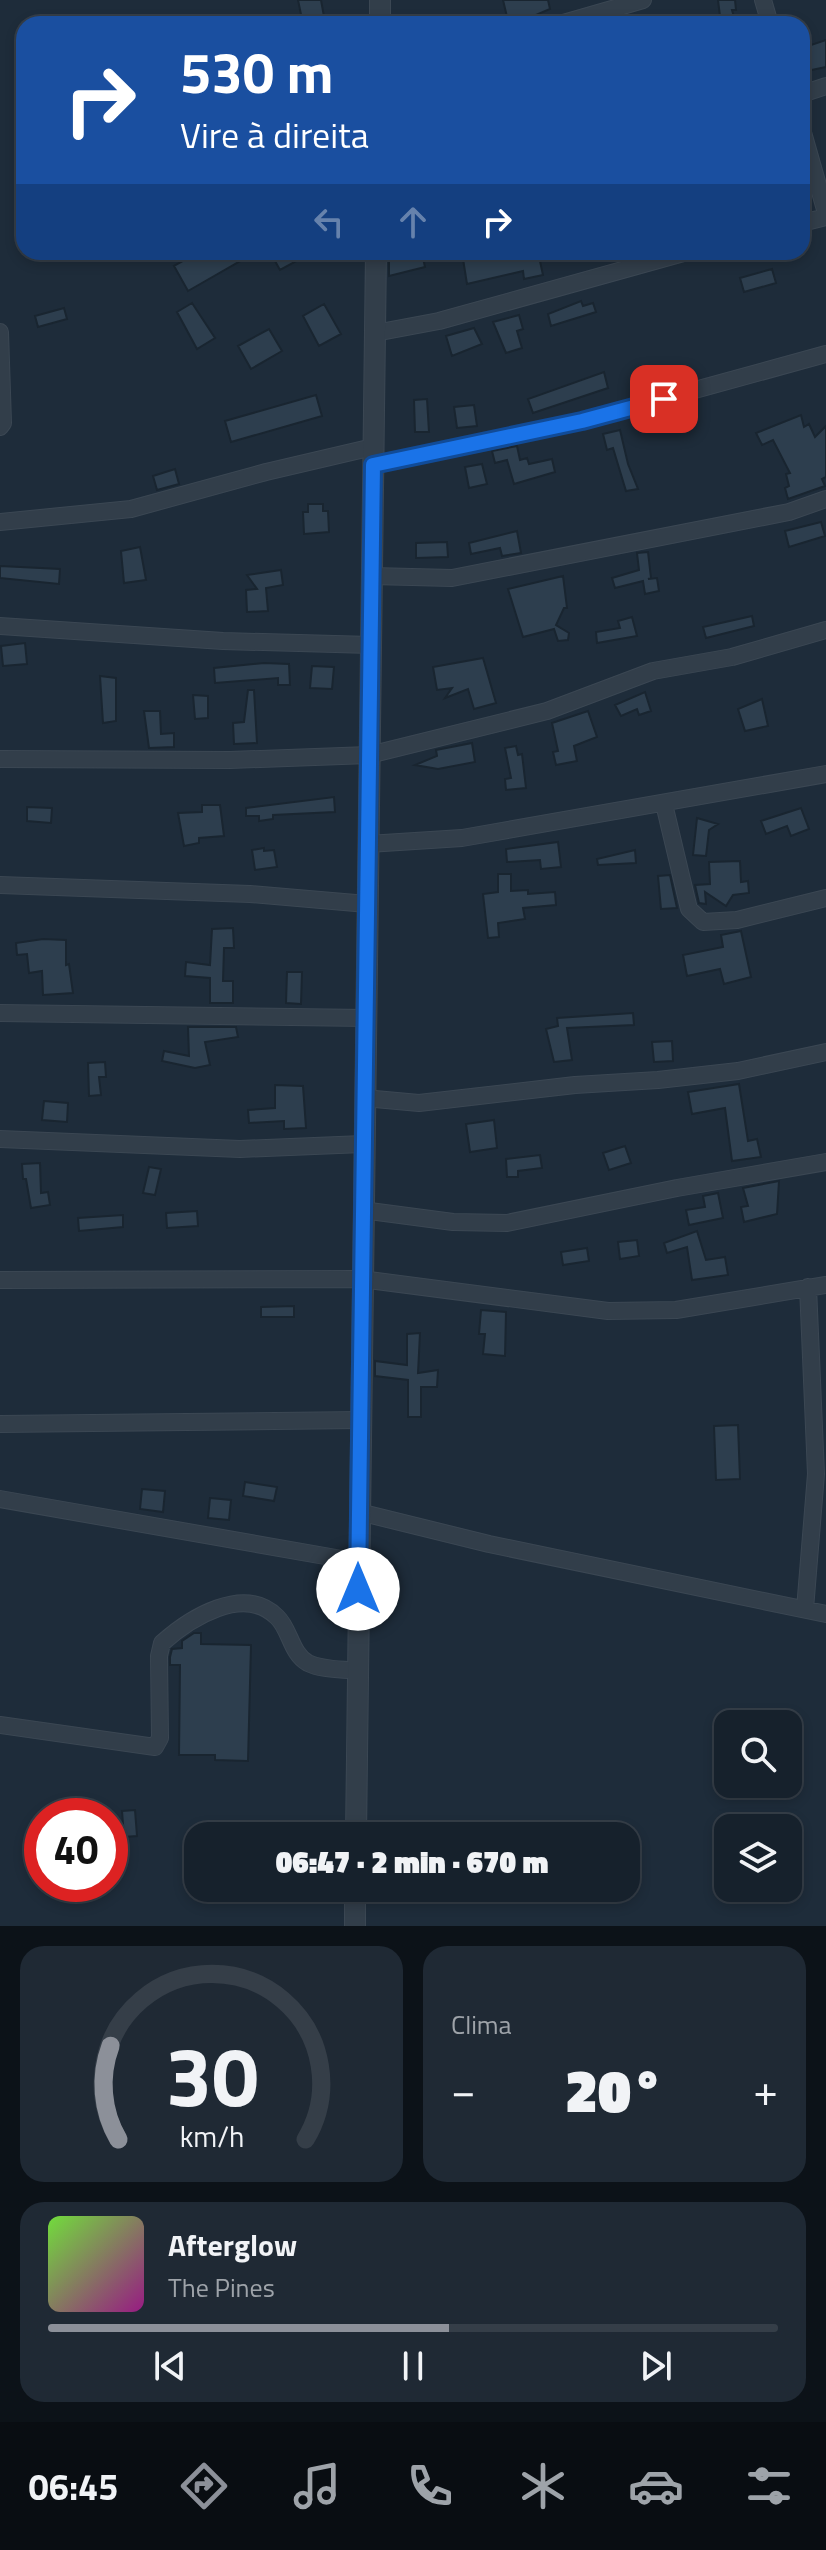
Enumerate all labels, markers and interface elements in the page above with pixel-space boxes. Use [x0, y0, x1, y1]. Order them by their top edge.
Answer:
text: 530 m [180, 30, 333, 115]
icon: right [48, 48, 152, 152]
text: Vire à direita [180, 107, 369, 162]
icon: left [307, 200, 351, 244]
icon: ahead [391, 200, 435, 244]
icon: right [475, 200, 519, 244]
pin [630, 365, 698, 433]
icon: arrive [642, 377, 686, 421]
position arrow [316, 1547, 400, 1631]
map controls [714, 1710, 802, 1902]
button: search [714, 1710, 802, 1798]
speed limit sign: 40 [24, 1798, 128, 1902]
button: layers [714, 1814, 802, 1902]
text: 06:47 · 2 min · 670 m [276, 1839, 548, 1885]
text: Clima [451, 2005, 512, 2044]
text: 30 [165, 2012, 258, 2138]
text: 20° [565, 2044, 664, 2135]
text: − [451, 2056, 476, 2123]
text: + [753, 2056, 778, 2123]
text: km/h [179, 2115, 244, 2158]
text: Afterglow [168, 2222, 297, 2268]
text: The Pines [168, 2268, 275, 2307]
icon: previous [148, 2344, 192, 2388]
icon: pause [391, 2344, 435, 2388]
icon: next [634, 2344, 678, 2388]
icon: directions [176, 2458, 232, 2514]
icon: music [289, 2458, 345, 2514]
icon: phone [402, 2458, 458, 2514]
icon: climate [515, 2458, 571, 2514]
icon: car [628, 2458, 684, 2514]
icon: filters [741, 2458, 797, 2514]
text: 06:45 [29, 2459, 118, 2514]

